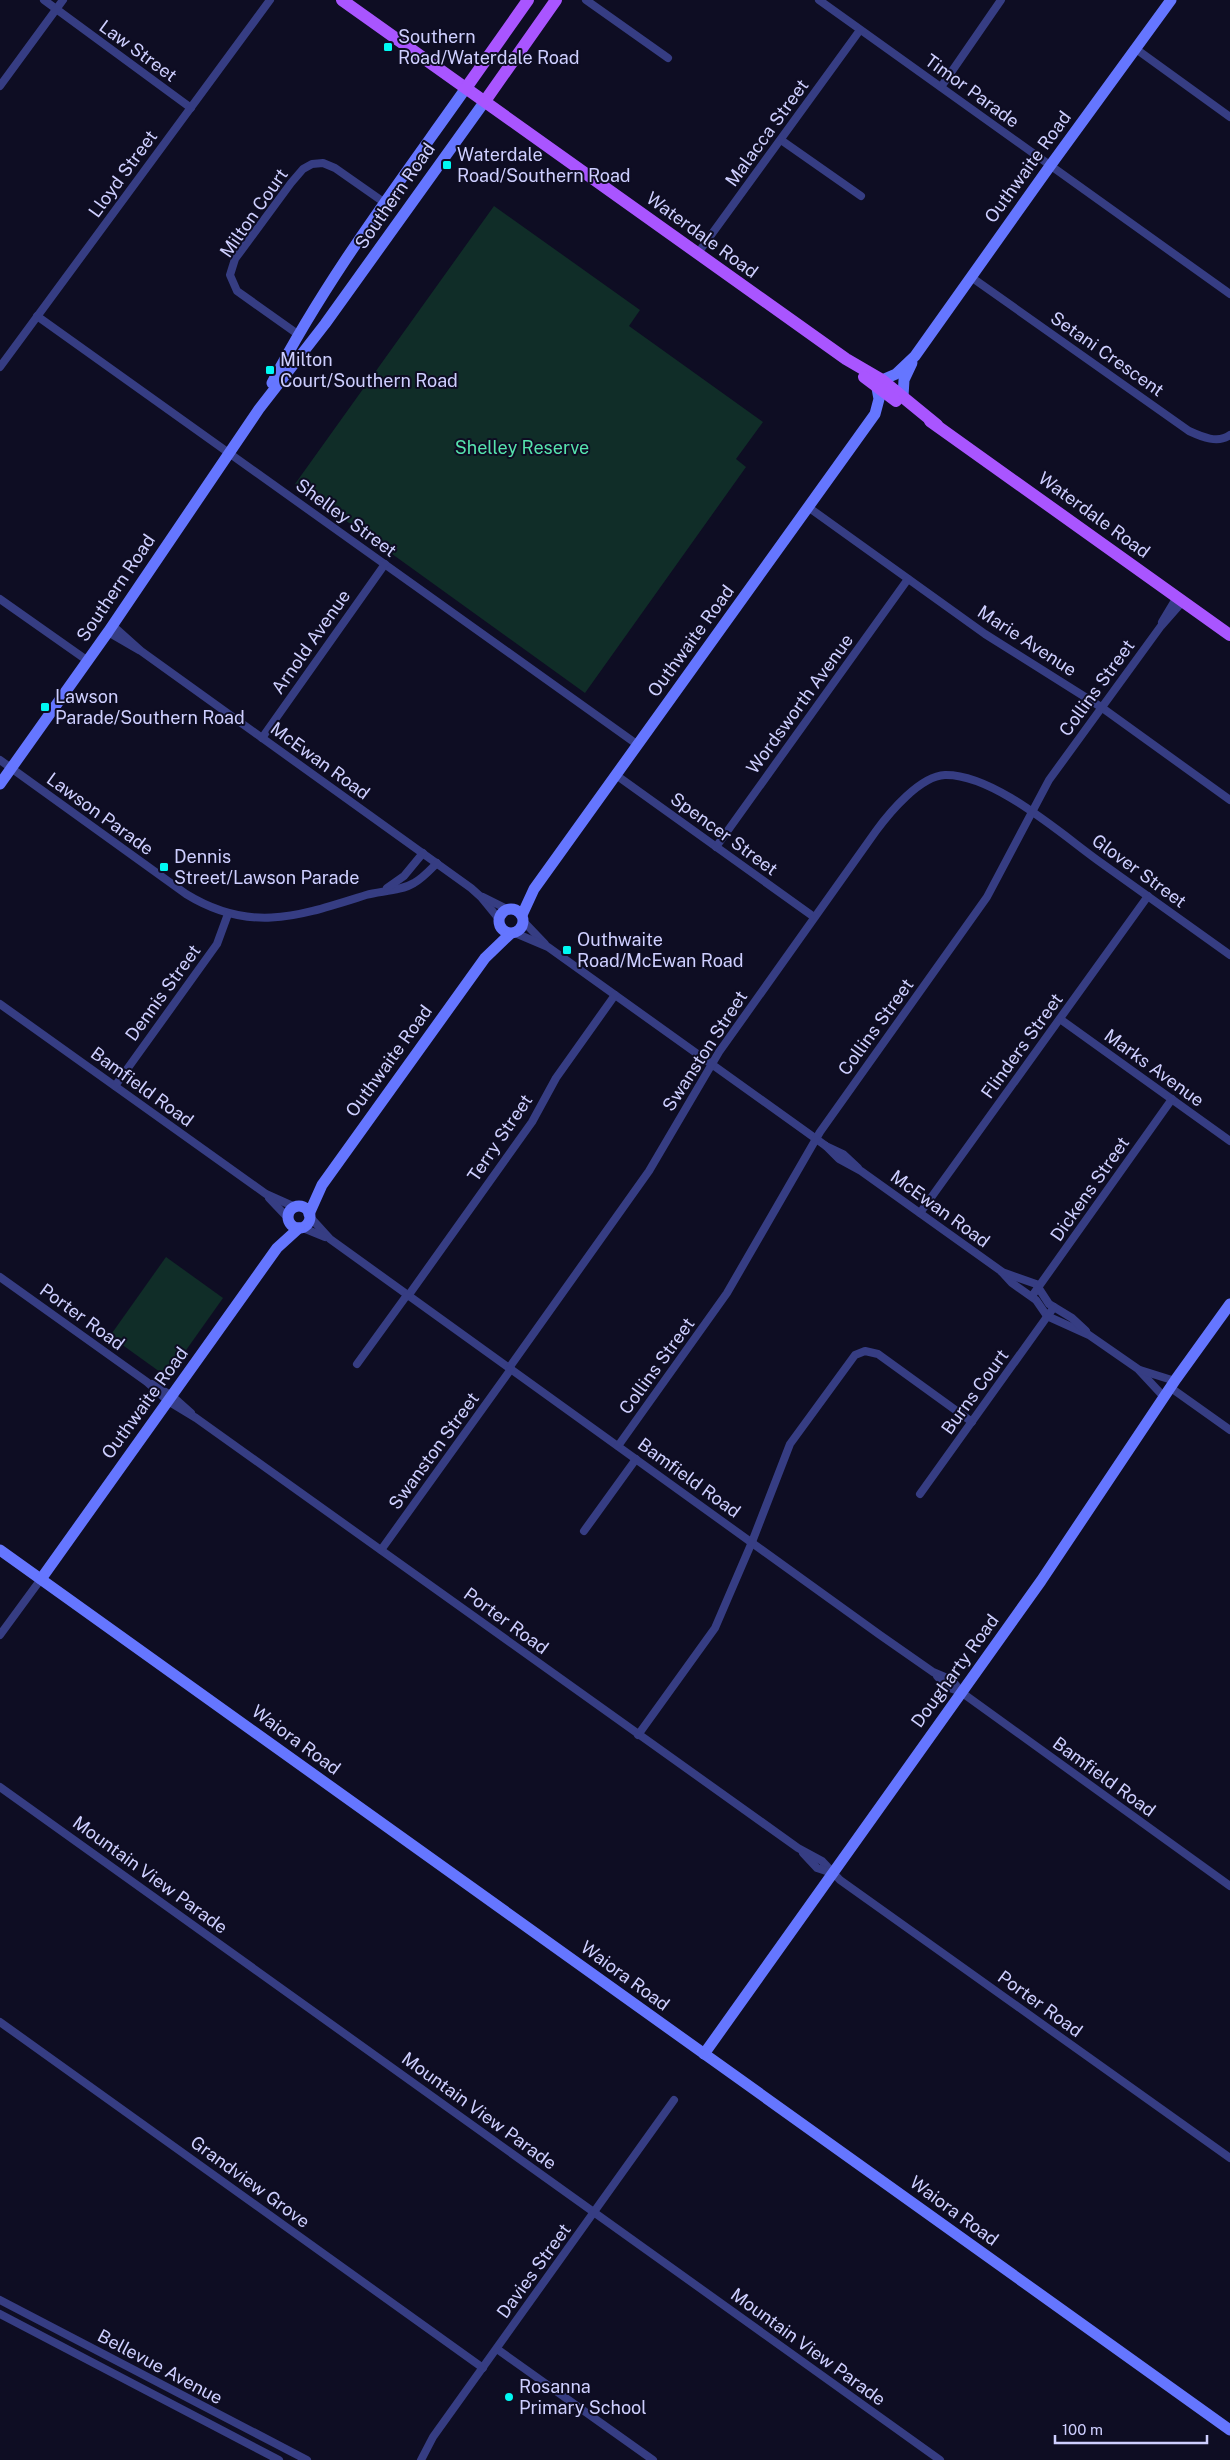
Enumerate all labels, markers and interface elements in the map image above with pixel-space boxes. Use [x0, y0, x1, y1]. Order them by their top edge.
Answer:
street label: Law Street [95, 15, 181, 86]
place label: Southern Road/Waterdale Road [398, 26, 580, 68]
marker: Southern Road/Waterdale Road [382, 41, 394, 53]
street label: Timor Parade [921, 49, 1023, 132]
street label: Malacca Street [721, 75, 813, 190]
street label: Outhwaite Road [980, 107, 1075, 227]
street label: Lloyd Street [84, 126, 161, 221]
street label: Southern Road [350, 139, 439, 253]
place label: Waterdale Road/Southern Road [457, 144, 631, 186]
marker: Waterdale Road/Southern Road [441, 159, 453, 171]
street label: Milton Court [215, 164, 292, 261]
street label: Waterdale Road [642, 187, 762, 282]
street label: Setani Crescent [1047, 307, 1168, 400]
place label: Milton Court/Southern Road [280, 349, 458, 391]
marker: Milton Court/Southern Road [264, 364, 276, 376]
park label: Shelley Reserve [455, 437, 589, 458]
street label: Waterdale Road [1034, 467, 1154, 562]
street label: Shelley Street [292, 474, 401, 561]
street label: Southern Road [72, 530, 159, 645]
street label: Outhwaite Road [643, 581, 738, 701]
street label: Arnold Avenue [267, 586, 354, 698]
street label: Marie Avenue [974, 601, 1081, 680]
street label: Wordsworth Avenue [742, 630, 857, 778]
street label: Collins Street [1055, 635, 1139, 740]
place label: Lawson Parade/Southern Road [55, 686, 245, 728]
marker: Lawson Parade/Southern Road [39, 701, 51, 713]
street label: McEwan Road [267, 718, 374, 804]
street label: Lawson Parade [43, 768, 158, 859]
street label: Spencer Street [667, 788, 782, 879]
street label: Glover Street [1088, 829, 1190, 912]
place label: Dennis Street/Lawson Parade [174, 846, 359, 888]
marker: Dennis Street/Lawson Parade [158, 861, 170, 873]
place label: Outhwaite Road/McEwan Road [577, 929, 743, 971]
street label: Dennis Street [121, 940, 205, 1045]
marker: Outhwaite Road/McEwan Road [561, 944, 573, 956]
street label: Collins Street [834, 974, 918, 1079]
street label: Swanston Street [658, 987, 751, 1115]
street label: Flinders Street [976, 989, 1067, 1102]
street label: Outhwaite Road [341, 1001, 436, 1121]
street label: Marks Avenue [1100, 1024, 1208, 1111]
street label: Bamfield Road [87, 1042, 198, 1131]
street label: Terry Street [463, 1090, 536, 1185]
street label: Dickens Street [1046, 1132, 1133, 1245]
street label: McEwan Road [887, 1166, 994, 1252]
street label: Porter Road [36, 1279, 129, 1354]
street label: Collins Street [615, 1313, 699, 1418]
street label: Outhwaite Road [97, 1343, 192, 1463]
street label: Burns Court [937, 1345, 1013, 1438]
street label: Swanston Street [384, 1388, 483, 1513]
street label: Bamfield Road [634, 1433, 745, 1522]
street label: Porter Road [460, 1583, 553, 1658]
street label: Dougharty Road [906, 1610, 1003, 1731]
street label: Waiora Road [248, 1700, 345, 1779]
street label: Bamfield Road [1049, 1732, 1160, 1821]
street label: Mountain View Parade [69, 1811, 232, 1938]
street label: Waiora Road [577, 1936, 674, 2015]
street label: Porter Road [994, 1966, 1087, 2041]
street label: Mountain View Parade [398, 2047, 561, 2174]
street label: Grandview Grove [187, 2131, 314, 2232]
street label: Waiora Road [906, 2171, 1003, 2250]
street label: Davies Street [492, 2219, 575, 2322]
street label: Mountain View Parade [727, 2283, 890, 2410]
street label: Bellevue Avenue [94, 2325, 226, 2408]
place label: Rosanna Primary School [519, 2376, 647, 2418]
marker: Rosanna Primary School [503, 2391, 515, 2403]
scale bar [1055, 2412, 1208, 2444]
text: 100 m [1062, 2421, 1103, 2438]

